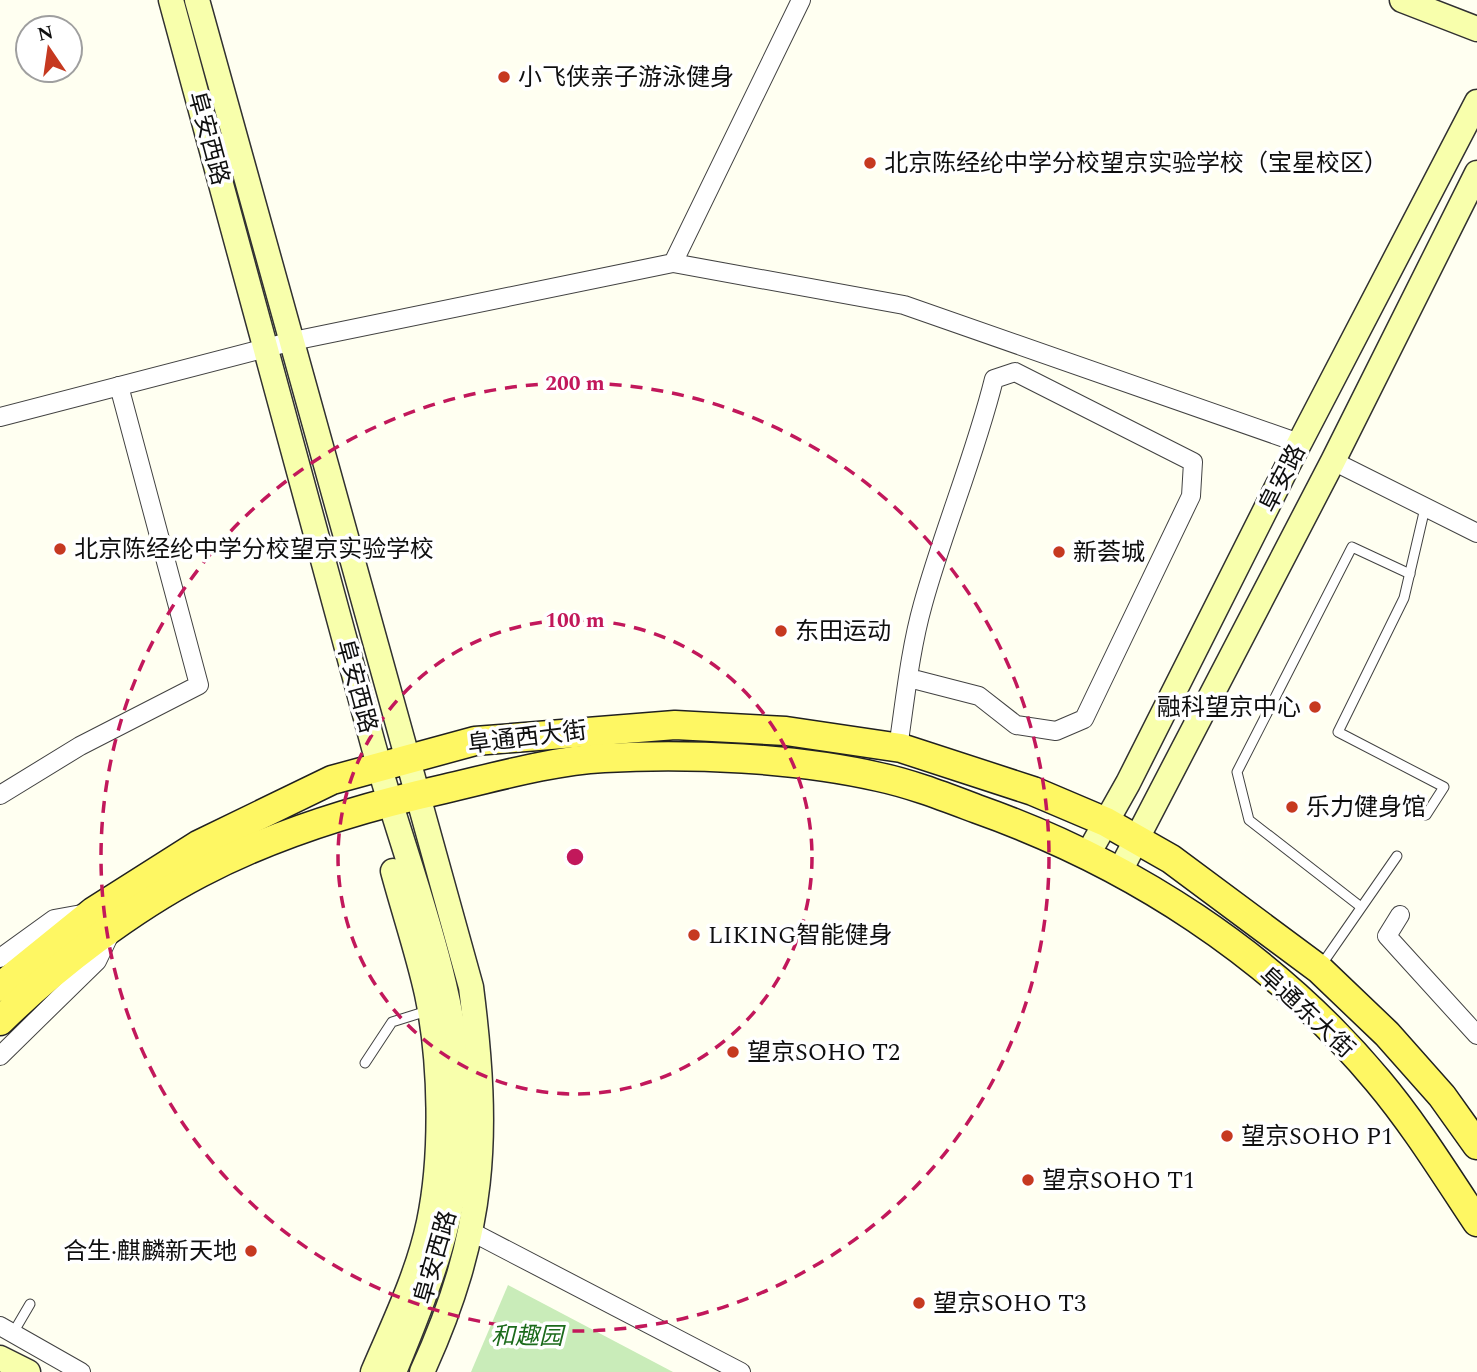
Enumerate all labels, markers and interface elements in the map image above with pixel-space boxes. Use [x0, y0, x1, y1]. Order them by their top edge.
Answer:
north arrow [14, 14, 84, 84]
text: N [35, 18, 56, 50]
place label: 小飞侠亲子游泳健身 [518, 60, 734, 96]
marker: 小飞侠亲子游泳健身 [496, 69, 512, 85]
street label: 阜安西路 [178, 87, 238, 189]
place label: 北京陈经纶中学分校望京实验学校（宝星校区） [884, 146, 1388, 182]
marker: 北京陈经纶中学分校望京实验学校（宝星校区） [862, 155, 878, 171]
text: 200 m [545, 368, 605, 400]
street label: 阜安路 [1251, 438, 1315, 519]
place label: 北京陈经纶中学分校望京实验学校 [74, 532, 434, 568]
place label: 新荟城 [1073, 535, 1145, 571]
marker: 北京陈经纶中学分校望京实验学校 [52, 541, 68, 557]
marker: 新荟城 [1051, 544, 1067, 560]
text: 100 m [545, 605, 605, 637]
place label: 东田运动 [795, 614, 891, 650]
marker: 东田运动 [773, 623, 789, 639]
street label: 阜安西路 [326, 635, 386, 737]
place label: 融科望京中心 [1157, 690, 1301, 726]
marker: 融科望京中心 [1307, 699, 1323, 715]
street label: 阜通西大街 [465, 713, 589, 763]
place label: 乐力健身馆 [1306, 790, 1426, 826]
marker: 乐力健身馆 [1284, 799, 1300, 815]
centre of rings [563, 845, 587, 869]
place label: LIKING智能健身 [708, 918, 893, 954]
marker: LIKING智能健身 [686, 927, 702, 943]
street label: 阜通东大街 [1250, 959, 1362, 1067]
place label: 望京SOHO T2 [747, 1035, 900, 1071]
marker: 望京SOHO T2 [725, 1044, 741, 1060]
place label: 望京SOHO P1 [1241, 1119, 1393, 1155]
marker: 望京SOHO P1 [1219, 1128, 1235, 1144]
place label: 望京SOHO T1 [1042, 1163, 1195, 1199]
marker: 望京SOHO T1 [1020, 1172, 1036, 1188]
street label: 阜安西路 [405, 1206, 466, 1308]
place label: 合生·麒麟新天地 [63, 1234, 237, 1270]
marker: 合生·麒麟新天地 [243, 1243, 259, 1259]
place label: 望京SOHO T3 [933, 1286, 1086, 1322]
marker: 望京SOHO T3 [911, 1295, 927, 1311]
park label: 和趣园 [491, 1319, 566, 1355]

